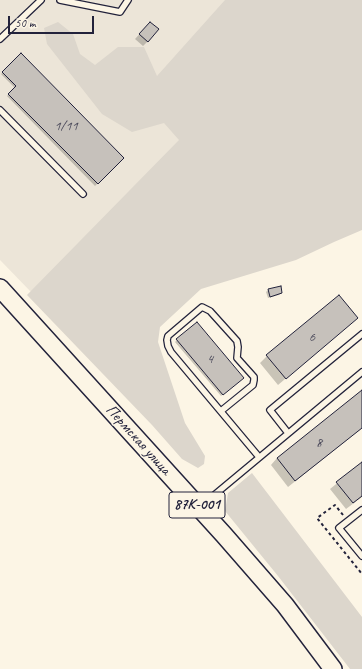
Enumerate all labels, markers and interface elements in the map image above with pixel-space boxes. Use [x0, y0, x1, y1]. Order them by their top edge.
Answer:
scale bar [10, 8, 96, 34]
text: 50 m [15, 15, 35, 31]
house number: 1/11 [54, 118, 78, 134]
house number: 6 [309, 329, 315, 345]
house number: 4 [207, 351, 213, 367]
street label: Пермская улица [101, 401, 175, 479]
house number: 8 [316, 435, 322, 451]
road number: 87К-001 [169, 492, 225, 518]

